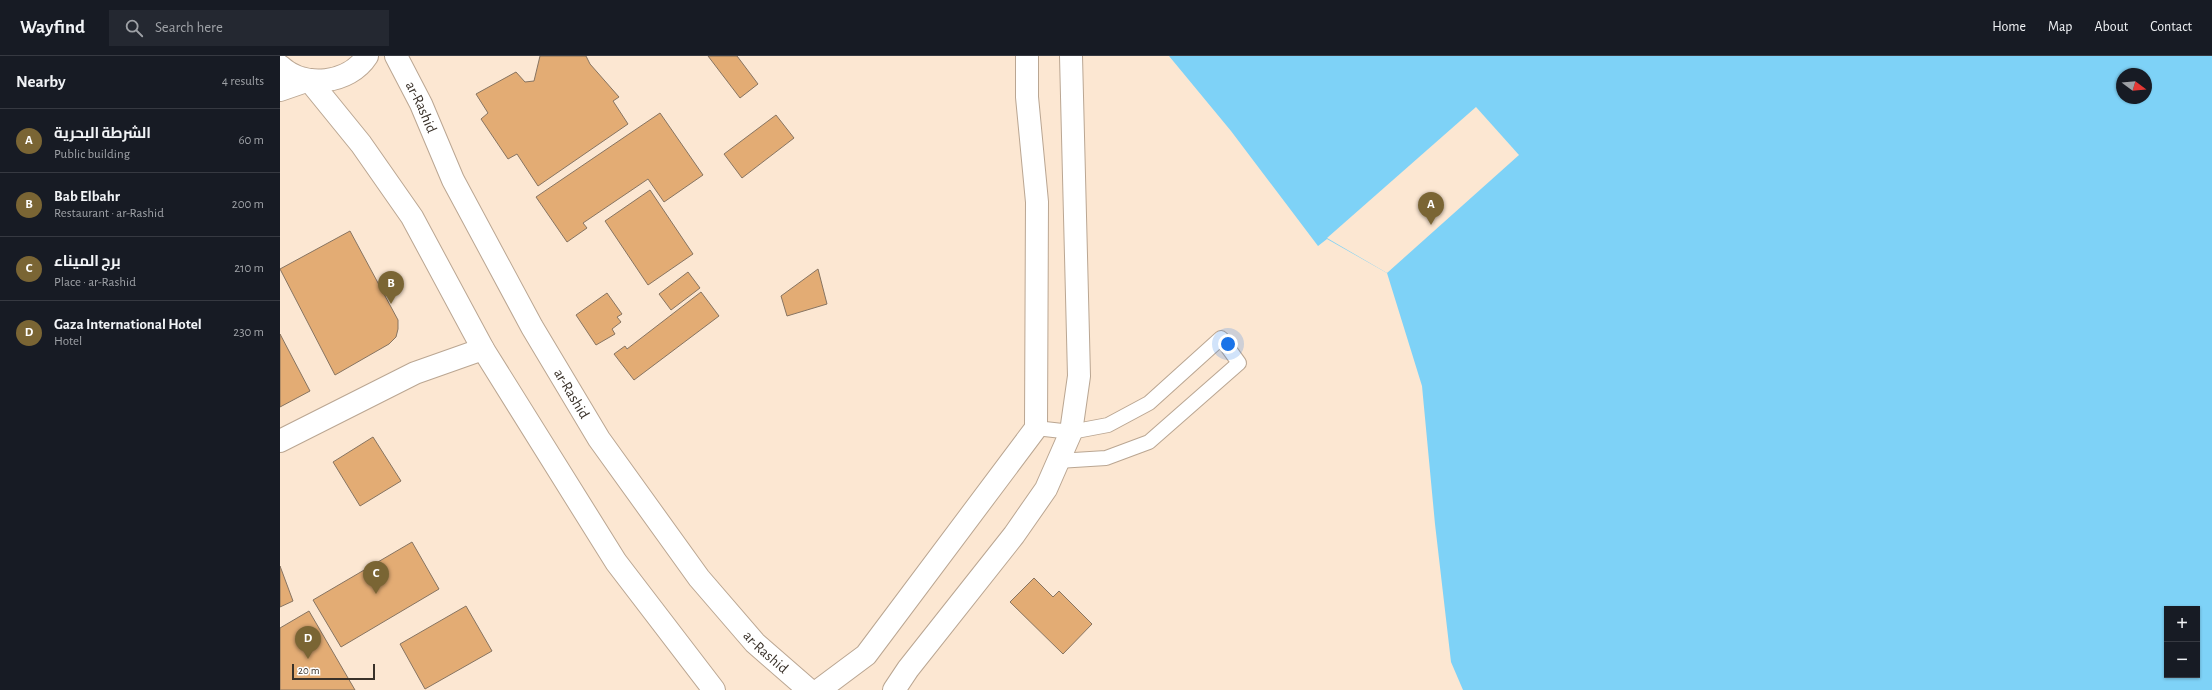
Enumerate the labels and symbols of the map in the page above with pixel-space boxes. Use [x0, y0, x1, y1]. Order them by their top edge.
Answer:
north arrow [2116, 68, 2152, 104]
street label: ar-Rashid [403, 79, 439, 135]
pin: A [1418, 192, 1444, 225]
pin: B [378, 271, 404, 304]
your location [1218, 334, 1238, 354]
street label: ar-Rashid [551, 366, 592, 421]
pin: C [363, 561, 389, 594]
pin: D [295, 626, 321, 659]
street label: ar-Rashid [740, 628, 791, 676]
scale bar [292, 662, 375, 681]

